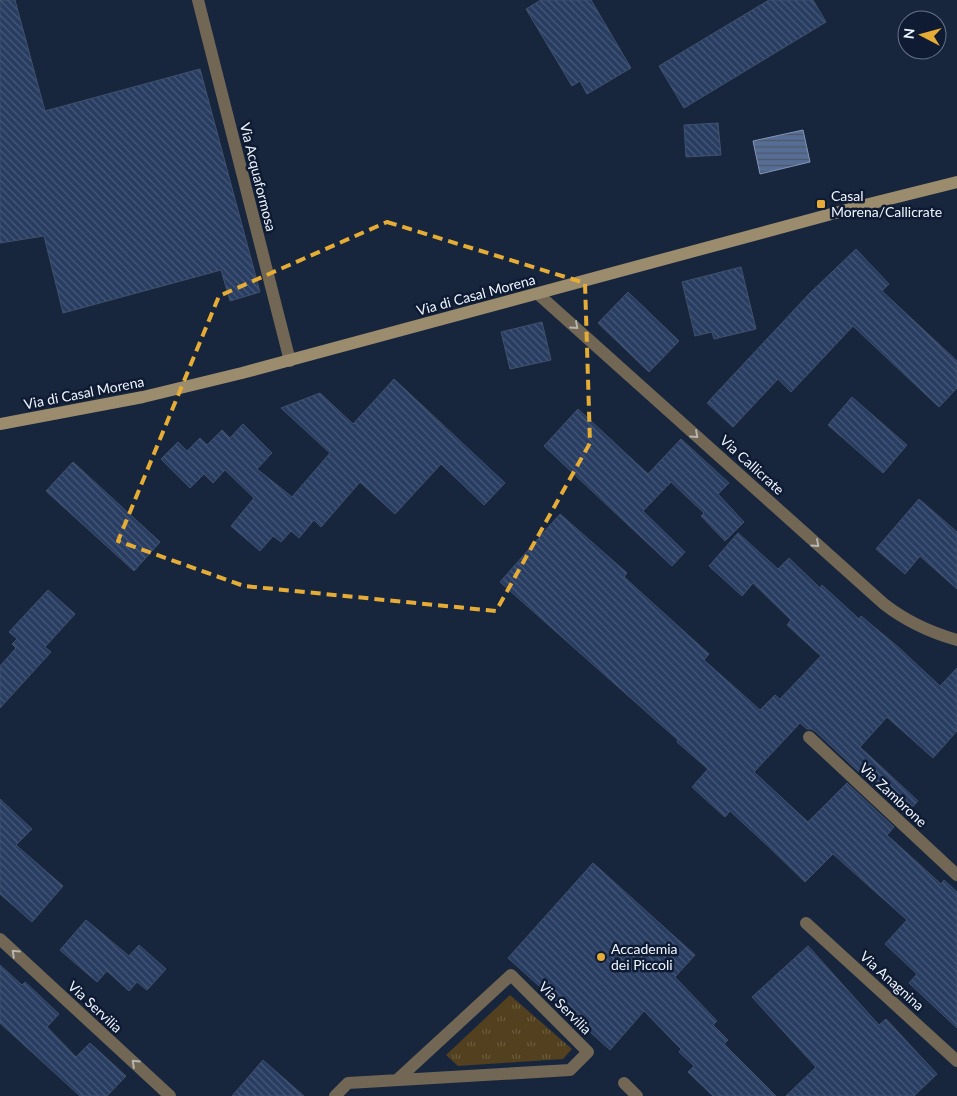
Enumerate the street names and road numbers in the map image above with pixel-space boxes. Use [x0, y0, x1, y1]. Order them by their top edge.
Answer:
street label: Via Acquaformosa [237, 121, 280, 233]
street label: Via di Casal Morena [415, 270, 537, 319]
street label: Via di Casal Morena [22, 373, 145, 412]
street label: Via Callicrate [717, 431, 788, 498]
street label: Via Zambrone [856, 759, 931, 830]
street label: Via Anagnina [857, 947, 928, 1014]
street label: Via Servilia [65, 977, 126, 1036]
street label: Via Servilia [535, 978, 595, 1038]

